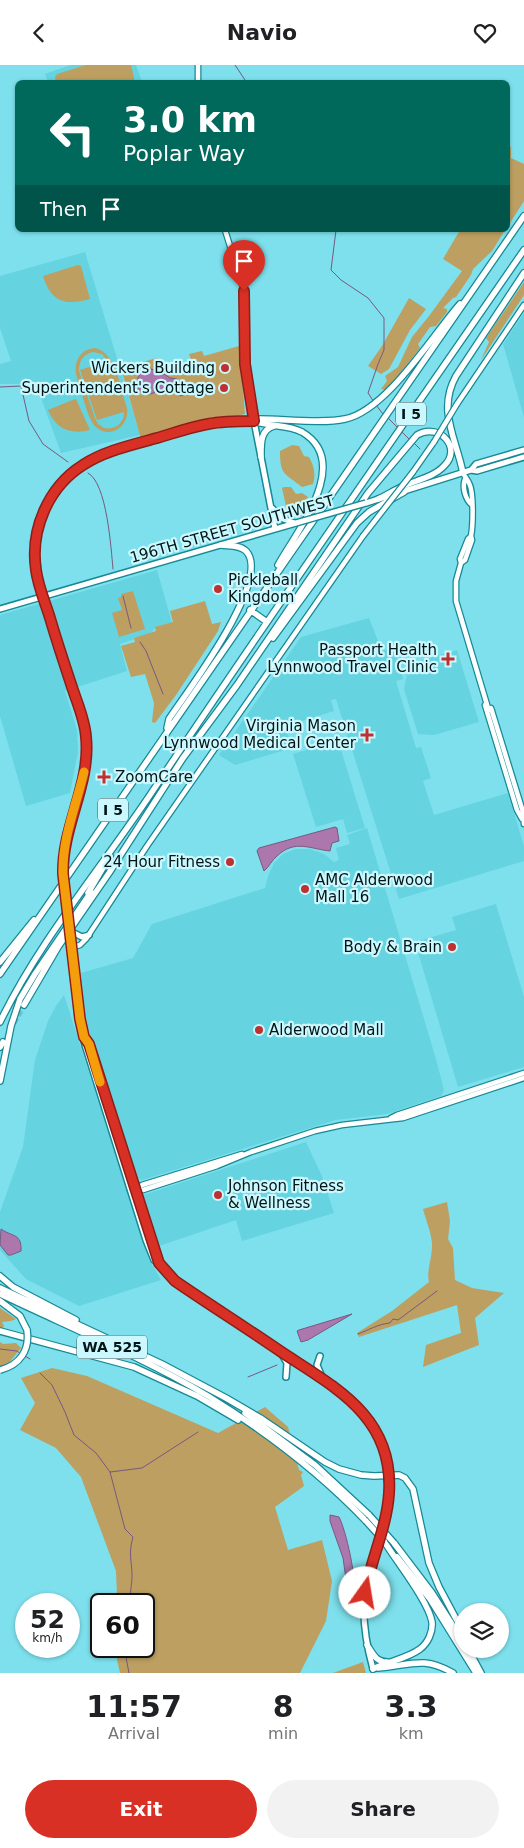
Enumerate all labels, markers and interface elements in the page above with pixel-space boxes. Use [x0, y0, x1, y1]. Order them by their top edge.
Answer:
icon: back [25, 19, 53, 47]
icon: heart [471, 19, 499, 47]
text: Navio [227, 20, 297, 45]
icon: left [40, 100, 105, 165]
text: 3.0 km [123, 100, 257, 140]
text: Poplar Way [123, 141, 245, 166]
icon: arrive [97, 195, 125, 223]
text: Then [40, 198, 87, 220]
pin [223, 240, 265, 291]
icon: arrive [230, 247, 258, 275]
place label: Wickers Building [91, 359, 215, 377]
marker: Wickers Building [219, 362, 231, 374]
place label: Superintendent's Cottage [22, 379, 214, 397]
marker: Superintendent's Cottage [218, 382, 230, 394]
road number: I 5 [396, 403, 426, 425]
street label: 196TH STREET SOUTHWEST [128, 491, 337, 567]
place label: Pickleball Kingdom [228, 571, 298, 606]
marker: Pickleball Kingdom [212, 583, 224, 595]
place label: Passport Health Lynnwood Travel Clinic [267, 641, 437, 676]
marker: Passport Health Lynnwood Travel Clinic [441, 652, 455, 666]
place label: Virginia Mason Lynnwood Medical Center [163, 717, 357, 752]
marker: Virginia Mason Lynnwood Medical Center [360, 728, 374, 742]
place label: ZoomCare [115, 768, 193, 786]
marker: ZoomCare [97, 770, 111, 784]
road number: I 5 [98, 799, 128, 821]
place label: 24 Hour Fitness [103, 853, 220, 871]
marker: 24 Hour Fitness [224, 856, 236, 868]
place label: AMC Alderwood Mall 16 [315, 871, 433, 906]
marker: AMC Alderwood Mall 16 [299, 883, 311, 895]
place label: Body & Brain [344, 938, 442, 956]
marker: Body & Brain [446, 941, 458, 953]
place label: Alderwood Mall [269, 1021, 384, 1039]
marker: Alderwood Mall [253, 1024, 265, 1036]
place label: Johnson Fitness & Wellness [227, 1177, 344, 1212]
marker: Johnson Fitness & Wellness [212, 1189, 224, 1201]
road number: WA 525 [77, 1335, 147, 1359]
position arrow [338, 1566, 390, 1618]
speed limit sign: 60 [90, 1593, 155, 1658]
map controls [454, 1603, 509, 1658]
button: layers [454, 1603, 509, 1658]
text: 52 [30, 1605, 65, 1634]
text: km/h [32, 1631, 63, 1645]
text: 11:57 [86, 1689, 182, 1724]
text: 8 [273, 1689, 294, 1724]
text: 3.3 [385, 1689, 438, 1724]
text: Arrival [108, 1724, 160, 1743]
text: min [268, 1724, 298, 1743]
text: km [399, 1724, 424, 1743]
button: Exit [25, 1780, 257, 1838]
button: Share [267, 1780, 499, 1838]

